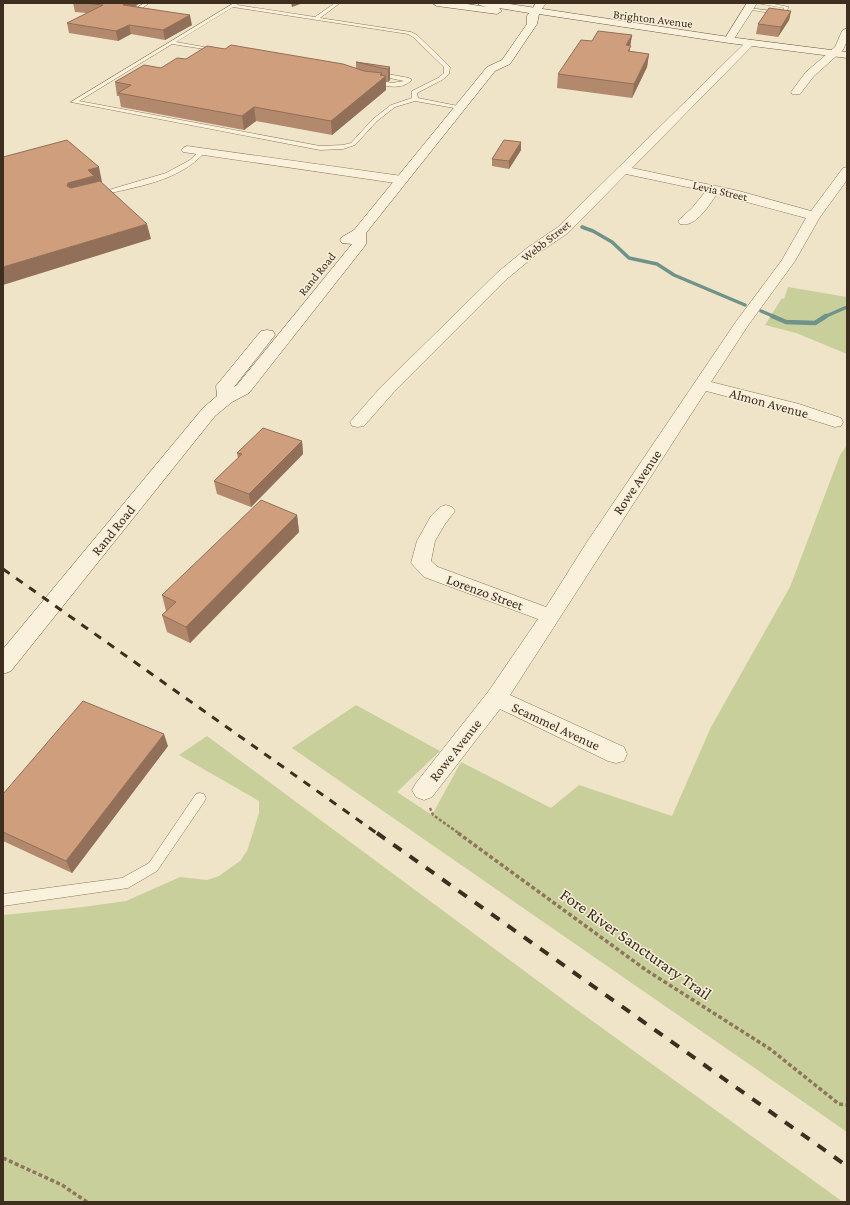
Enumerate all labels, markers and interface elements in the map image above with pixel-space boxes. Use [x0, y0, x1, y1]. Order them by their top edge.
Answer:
street label: Brighton Avenue [612, 7, 694, 31]
street label: Levia Street [691, 178, 750, 204]
street label: Webb Street [519, 217, 574, 265]
street label: Rand Road [295, 249, 339, 298]
street label: Almon Avenue [728, 385, 810, 421]
street label: Rowe Avenue [609, 447, 665, 517]
street label: Rand Road [88, 501, 138, 558]
street label: Lorenzo Street [444, 571, 526, 613]
street label: Scammel Avenue [510, 699, 602, 753]
street label: Rowe Avenue [426, 716, 484, 784]
street label: Fore River Sancturary Trail [557, 885, 715, 1004]

